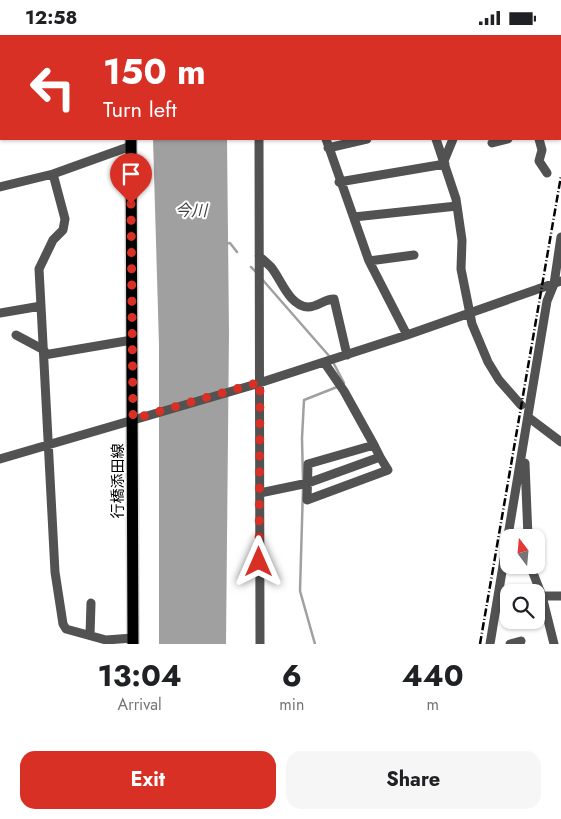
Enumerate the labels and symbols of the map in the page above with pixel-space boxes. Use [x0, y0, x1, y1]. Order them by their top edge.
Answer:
pin [110, 153, 152, 204]
water label: 今川 [175, 199, 209, 222]
street label: 行橋添田線 [107, 443, 129, 519]
north arrow [500, 529, 545, 574]
position arrow [232, 535, 284, 587]

